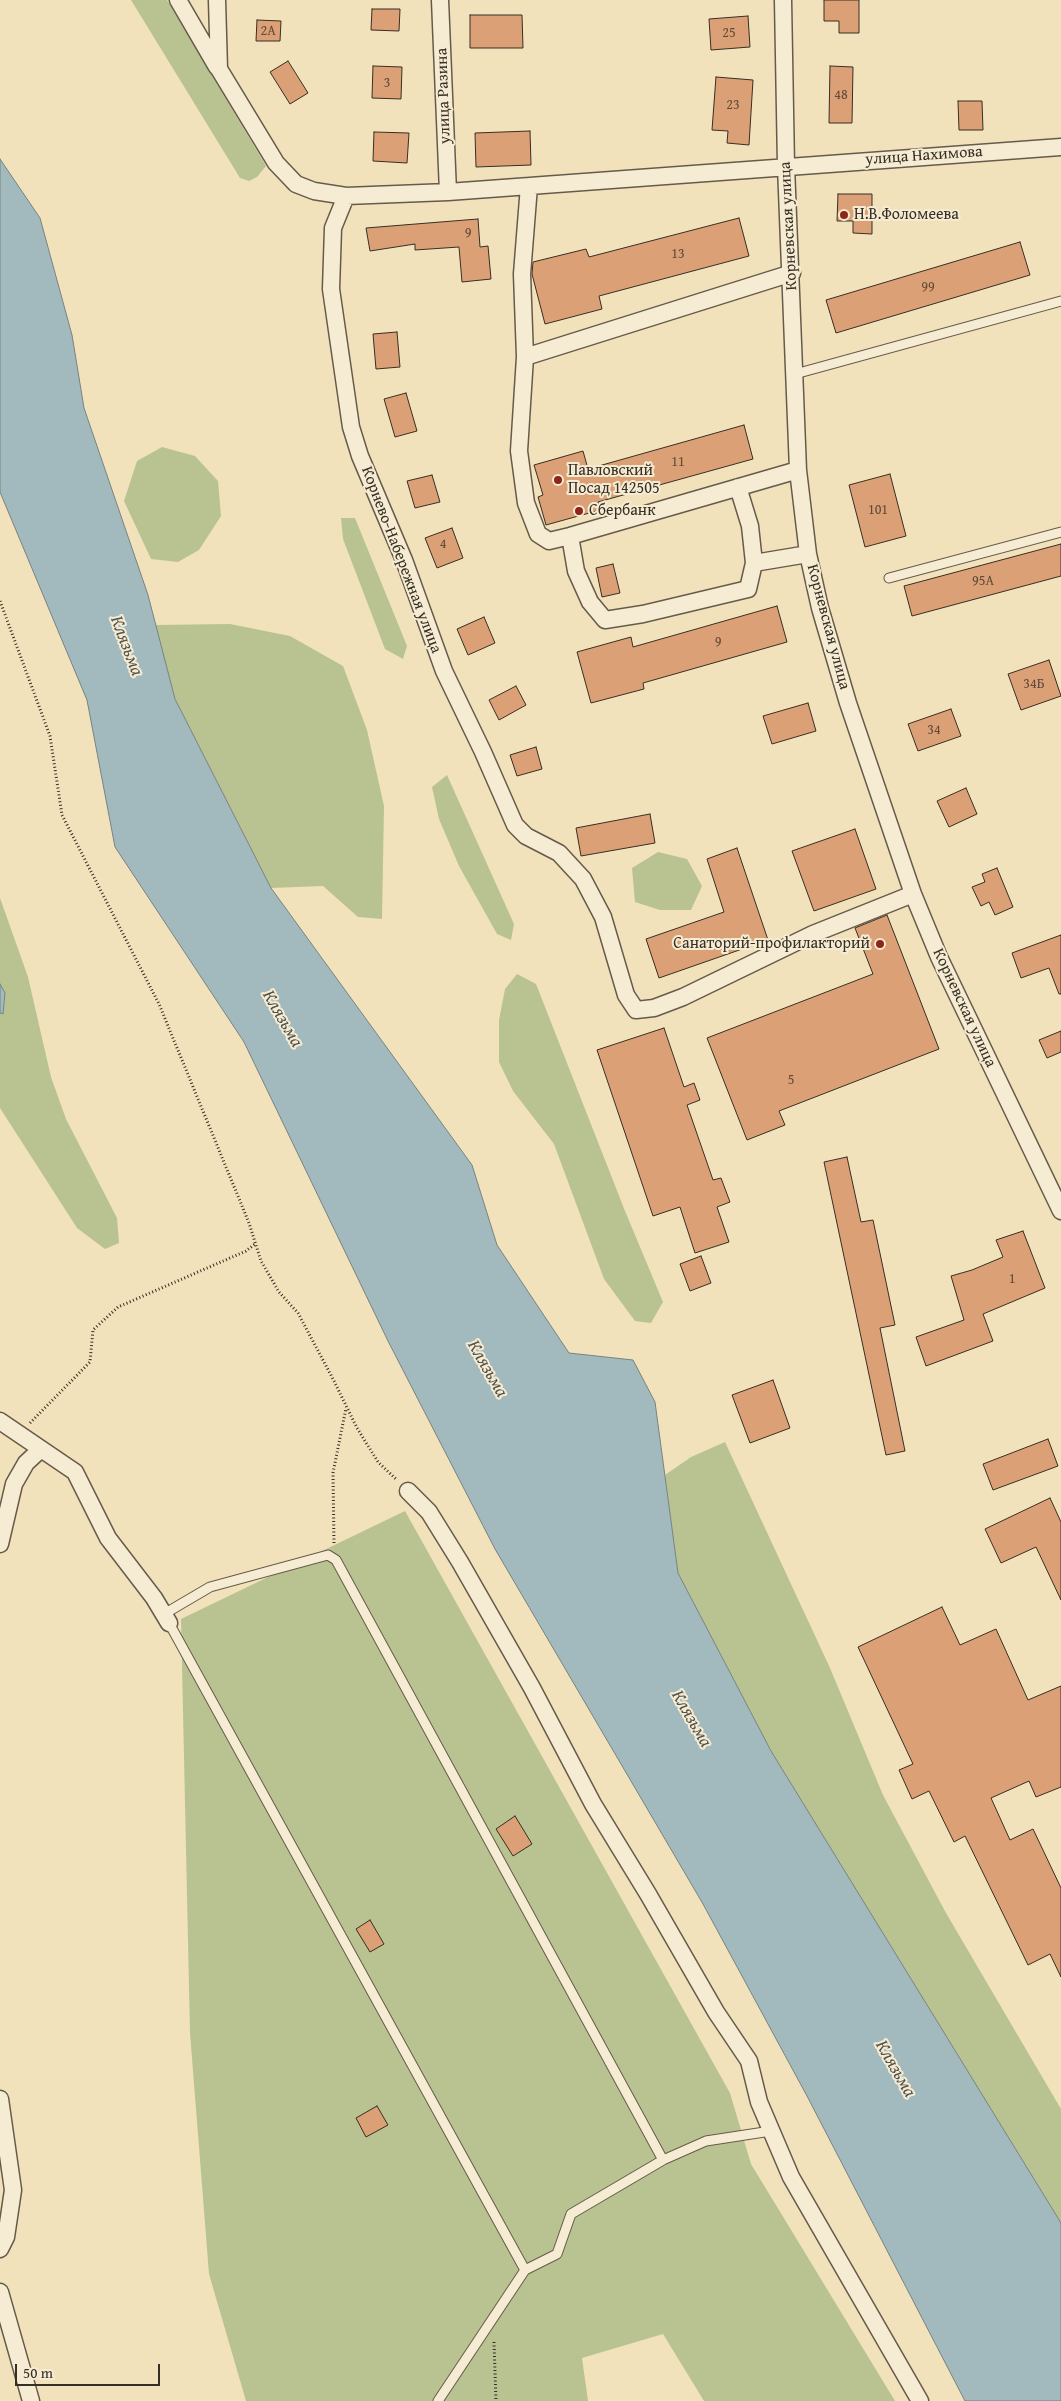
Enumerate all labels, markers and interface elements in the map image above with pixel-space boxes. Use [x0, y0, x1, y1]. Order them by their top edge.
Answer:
house number: 2А [260, 23, 276, 39]
house number: 25 [722, 25, 736, 41]
street label: улица Разина [433, 48, 455, 144]
house number: 3 [384, 75, 390, 91]
house number: 48 [834, 87, 848, 103]
house number: 23 [726, 97, 740, 113]
street label: улица Нахимова [865, 142, 983, 170]
street label: Корневская улица [776, 161, 802, 291]
place label: Н.В.Фоломеева [854, 205, 959, 225]
marker: Н.В.Фоломеева [838, 209, 850, 221]
house number: 9 [465, 225, 471, 241]
house number: 13 [671, 246, 685, 262]
house number: 99 [921, 279, 935, 295]
house number: 11 [671, 454, 685, 470]
place label: Павловский Посад 142505 [568, 461, 660, 499]
street label: Корнево-Набережная улица [356, 464, 446, 656]
marker: Павловский Посад 142505 [552, 474, 564, 486]
place label: Сбербанк [589, 501, 656, 521]
house number: 101 [868, 502, 888, 518]
marker: Сбербанк [573, 505, 585, 517]
house number: 4 [440, 536, 446, 552]
street label: Корневская улица [802, 562, 854, 692]
house number: 95А [972, 573, 994, 589]
water label: Клязьма [105, 613, 147, 679]
house number: 9 [715, 634, 721, 650]
house number: 34Б [1023, 676, 1045, 692]
house number: 34 [927, 722, 941, 738]
place label: Санаторий-профилакторий [673, 934, 870, 954]
marker: Санаторий-профилакторий [874, 938, 886, 950]
street label: Корневская улица [928, 945, 1000, 1071]
water label: Клязьма [257, 987, 307, 1051]
house number: 5 [788, 1072, 794, 1088]
house number: 1 [1009, 1271, 1015, 1287]
water label: Клязьма [462, 1337, 512, 1401]
water label: Клязьма [666, 1687, 716, 1751]
water label: Клязьма [870, 2037, 920, 2101]
scale bar [18, 2354, 162, 2386]
text: 50 m [23, 2362, 53, 2383]

